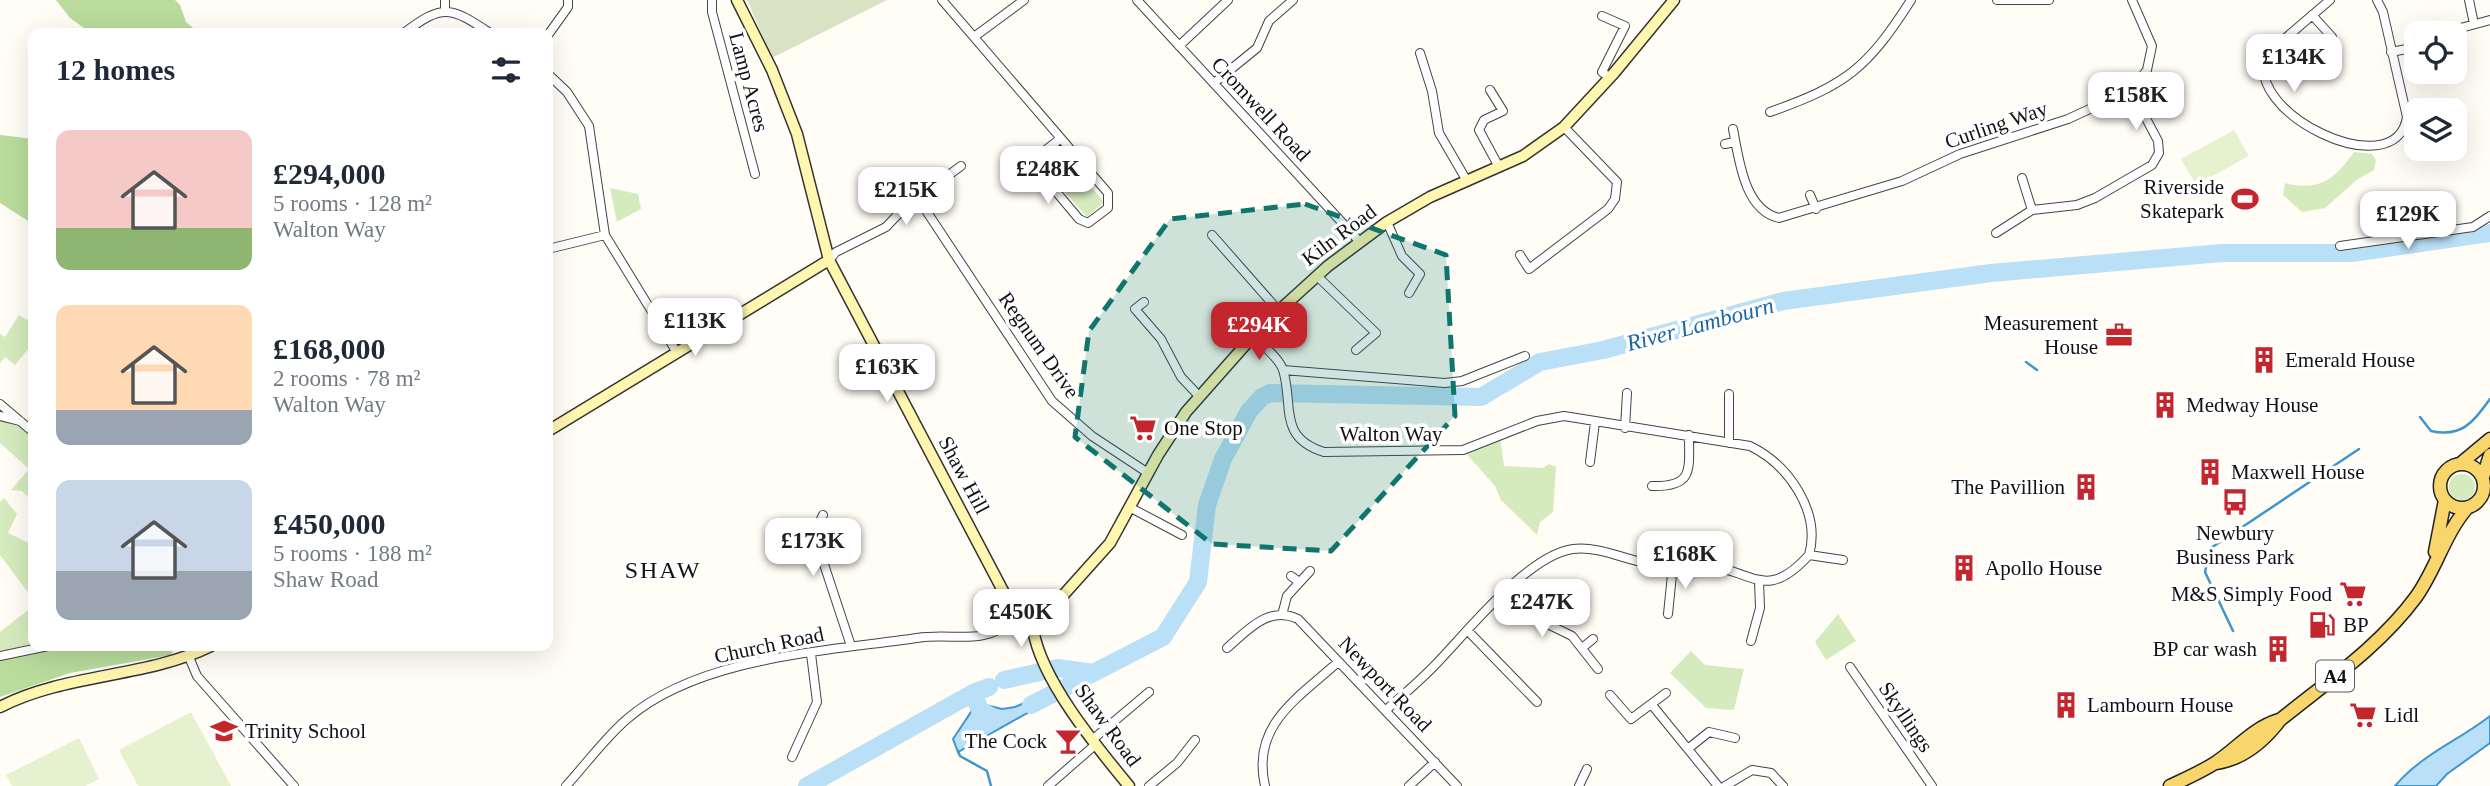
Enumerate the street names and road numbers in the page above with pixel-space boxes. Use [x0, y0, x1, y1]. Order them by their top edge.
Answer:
street label: Lamp Acres [724, 30, 774, 134]
street label: Cromwell Road [1207, 52, 1316, 166]
street label: Curling Way [1942, 96, 2051, 154]
street label: Kiln Road [1297, 199, 1381, 271]
street label: Regnum Drive [994, 287, 1084, 403]
street label: Walton Way [1340, 422, 1443, 446]
street label: Shaw Hill [934, 432, 995, 518]
street label: Church Road [712, 622, 826, 668]
street label: Newport Road [1334, 631, 1437, 737]
road number: A4 [2316, 660, 2354, 692]
street label: Skyllings [1874, 677, 1938, 757]
street label: Shaw Road [1070, 679, 1146, 771]

